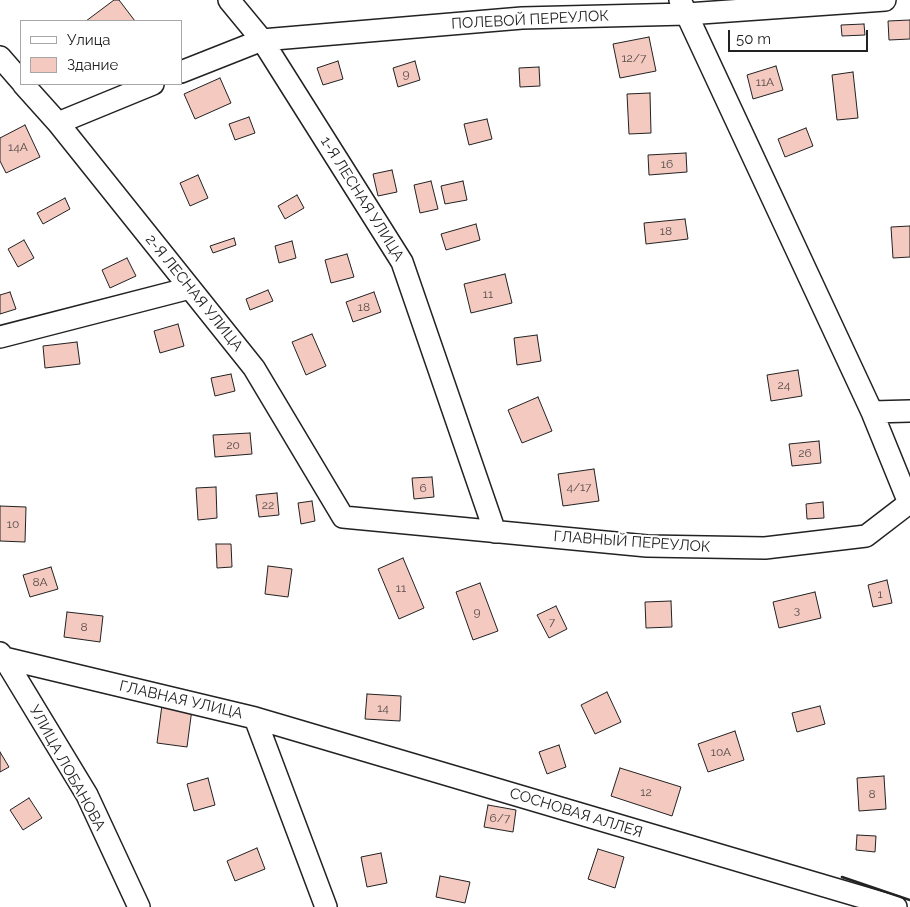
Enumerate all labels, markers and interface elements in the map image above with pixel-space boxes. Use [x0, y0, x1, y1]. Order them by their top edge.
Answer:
street label: ПОЛЕВОЙ ПЕРЕУЛОК [451, 7, 609, 33]
legend [20, 20, 182, 85]
scale bar [730, 20, 870, 52]
text: 50 m [736, 30, 771, 48]
text: Улица [67, 31, 111, 49]
house number: 12/7 [621, 51, 647, 65]
text: Здание [67, 56, 118, 74]
house number: 9 [402, 67, 410, 81]
house number: 11А [756, 75, 774, 89]
street label: 1-Я ЛЕСНАЯ УЛИЦА [316, 133, 408, 265]
house number: 14А [8, 140, 28, 154]
house number: 16 [661, 157, 673, 171]
house number: 18 [660, 224, 672, 238]
street label: 2-Я ЛЕСНАЯ УЛИЦА [141, 231, 247, 355]
house number: 11 [483, 287, 493, 301]
house number: 18 [358, 300, 370, 314]
house number: 24 [778, 378, 790, 392]
house number: 20 [226, 438, 240, 452]
house number: 26 [798, 446, 812, 460]
house number: 4/17 [566, 480, 592, 494]
house number: 6 [419, 481, 427, 495]
house number: 22 [262, 498, 274, 512]
house number: 10 [7, 517, 19, 531]
street label: ГЛАВНЫЙ ПЕРЕУЛОК [553, 528, 711, 556]
house number: 8А [32, 575, 48, 589]
house number: 11 [396, 581, 406, 595]
house number: 1 [877, 587, 883, 601]
house number: 3 [794, 603, 800, 617]
house number: 9 [473, 605, 481, 619]
house number: 7 [549, 615, 555, 629]
house number: 8 [80, 620, 88, 634]
street label: ГЛАВНАЯ УЛИЦА [118, 677, 244, 723]
house number: 14 [377, 701, 389, 715]
street label: УЛИЦА ЛОБАНОВА [25, 702, 109, 834]
house number: 10А [711, 745, 731, 759]
street label: СОСНОВАЯ АЛЛЕЯ [507, 784, 645, 842]
house number: 12 [640, 785, 652, 799]
house number: 8 [868, 787, 876, 801]
house number: 6/7 [490, 811, 510, 825]

